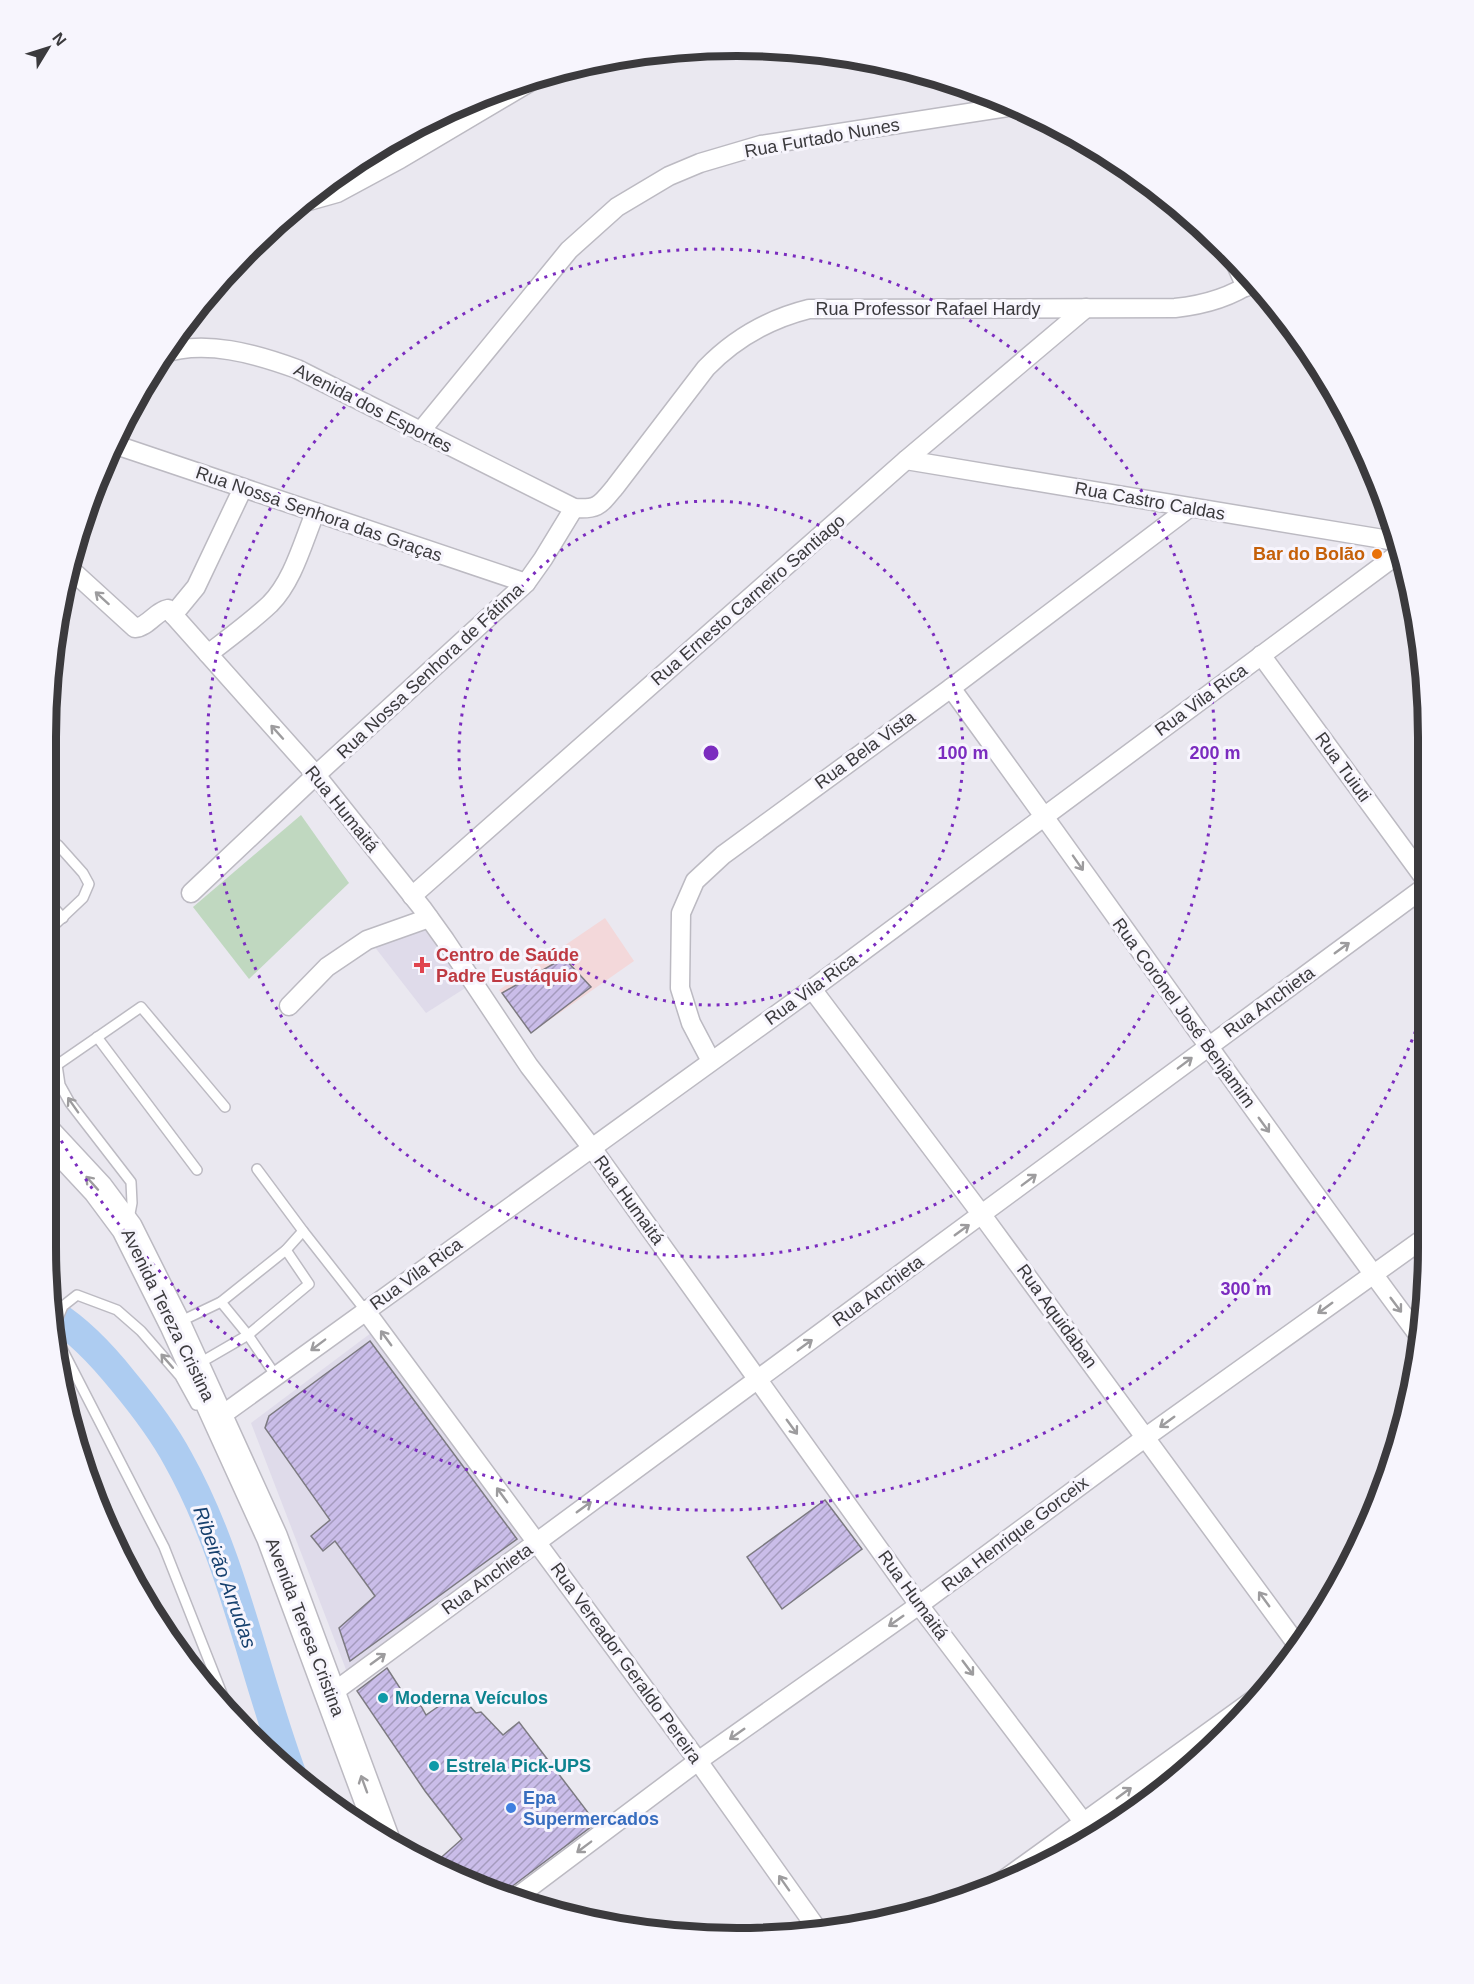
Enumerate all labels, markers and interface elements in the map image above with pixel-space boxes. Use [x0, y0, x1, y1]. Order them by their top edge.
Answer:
north arrow [18, 18, 78, 78]
text: N [49, 29, 70, 49]
street label: Rua Furtado Nunes [743, 115, 901, 161]
street label: Rua Professor Rafael Hardy [815, 299, 1041, 319]
street label: Avenida dos Esportes [291, 359, 455, 457]
street label: Rua Nossa Senhora das Graças [193, 462, 445, 566]
street label: Rua Castro Caldas [1073, 478, 1227, 524]
street label: Rua Ernesto Carneiro Santiago [647, 510, 849, 690]
place label: Bar do Bolão [1253, 544, 1365, 564]
marker: Bar do Bolão [1370, 547, 1384, 561]
street label: Rua Nossa Senhora de Fátima [333, 579, 528, 763]
one-way arrow [95, 591, 110, 605]
street label: Rua Vila Rica [1151, 659, 1252, 740]
street label: Rua Bela Vista [811, 706, 920, 793]
one-way arrow [270, 725, 284, 740]
street label: Rua Tuiuti [1311, 728, 1375, 806]
centre of rings [701, 743, 721, 763]
text: 100 m [937, 743, 989, 763]
text: 200 m [1189, 743, 1241, 763]
street label: Rua Humaitá [301, 762, 383, 857]
one-way arrow [1072, 855, 1084, 871]
street label: Rua Coronel José Benjamim [1109, 914, 1259, 1112]
one-way arrow [1334, 941, 1350, 954]
place label: Centro de Saúde Padre Eustáquio [436, 945, 579, 986]
street label: Rua Vila Rica [761, 948, 862, 1029]
marker: Centro de Saúde Padre Eustáquio [413, 956, 431, 974]
street label: Rua Anchieta [1220, 962, 1319, 1042]
one-way arrow [1177, 1057, 1193, 1070]
one-way arrow [67, 1098, 79, 1114]
one-way arrow [1258, 1116, 1270, 1132]
street label: Rua Humaitá [590, 1152, 669, 1249]
one-way arrow [1021, 1174, 1037, 1187]
one-way arrow [85, 1176, 99, 1191]
one-way arrow [953, 1223, 969, 1236]
street label: Avenida Tereza Cristina [117, 1225, 219, 1405]
street label: Rua Vila Rica [366, 1233, 467, 1314]
street label: Rua Anchieta [829, 1251, 928, 1331]
street label: Rua Aquidaban [1013, 1260, 1101, 1372]
text: 300 m [1220, 1279, 1272, 1299]
one-way arrow [1390, 1297, 1402, 1313]
one-way arrow [1318, 1302, 1334, 1314]
one-way arrow [380, 1330, 393, 1346]
one-way arrow [311, 1339, 327, 1351]
one-way arrow [796, 1339, 812, 1351]
one-way arrow [160, 1354, 174, 1369]
one-way arrow [1159, 1415, 1175, 1428]
one-way arrow [786, 1419, 798, 1435]
street label: Rua Henrique Gorceix [938, 1472, 1092, 1596]
one-way arrow [496, 1487, 508, 1503]
one-way arrow [576, 1501, 592, 1513]
water label: Ribeirão Arrudas [189, 1503, 261, 1651]
street label: Avenida Teresa Cristina [262, 1535, 349, 1720]
street label: Rua Anchieta [438, 1539, 537, 1619]
street label: Rua Humaitá [874, 1547, 953, 1644]
street label: Rua Vereador Geraldo Pereira [546, 1559, 706, 1768]
one-way arrow [1258, 1591, 1270, 1607]
one-way arrow [888, 1615, 905, 1627]
one-way arrow [370, 1653, 386, 1666]
one-way arrow [961, 1660, 974, 1676]
place label: Moderna Veículos [395, 1688, 548, 1708]
marker: Moderna Veículos [376, 1691, 390, 1705]
one-way arrow [729, 1728, 746, 1740]
place label: Estrela Pick-UPS [446, 1756, 591, 1776]
marker: Estrela Pick-UPS [427, 1759, 441, 1773]
one-way arrow [358, 1775, 369, 1793]
one-way arrow [1115, 1787, 1131, 1799]
place label: Epa Supermercados [523, 1788, 659, 1829]
marker: Epa Supermercados [504, 1801, 518, 1815]
one-way arrow [577, 1841, 593, 1853]
one-way arrow [778, 1875, 790, 1891]

